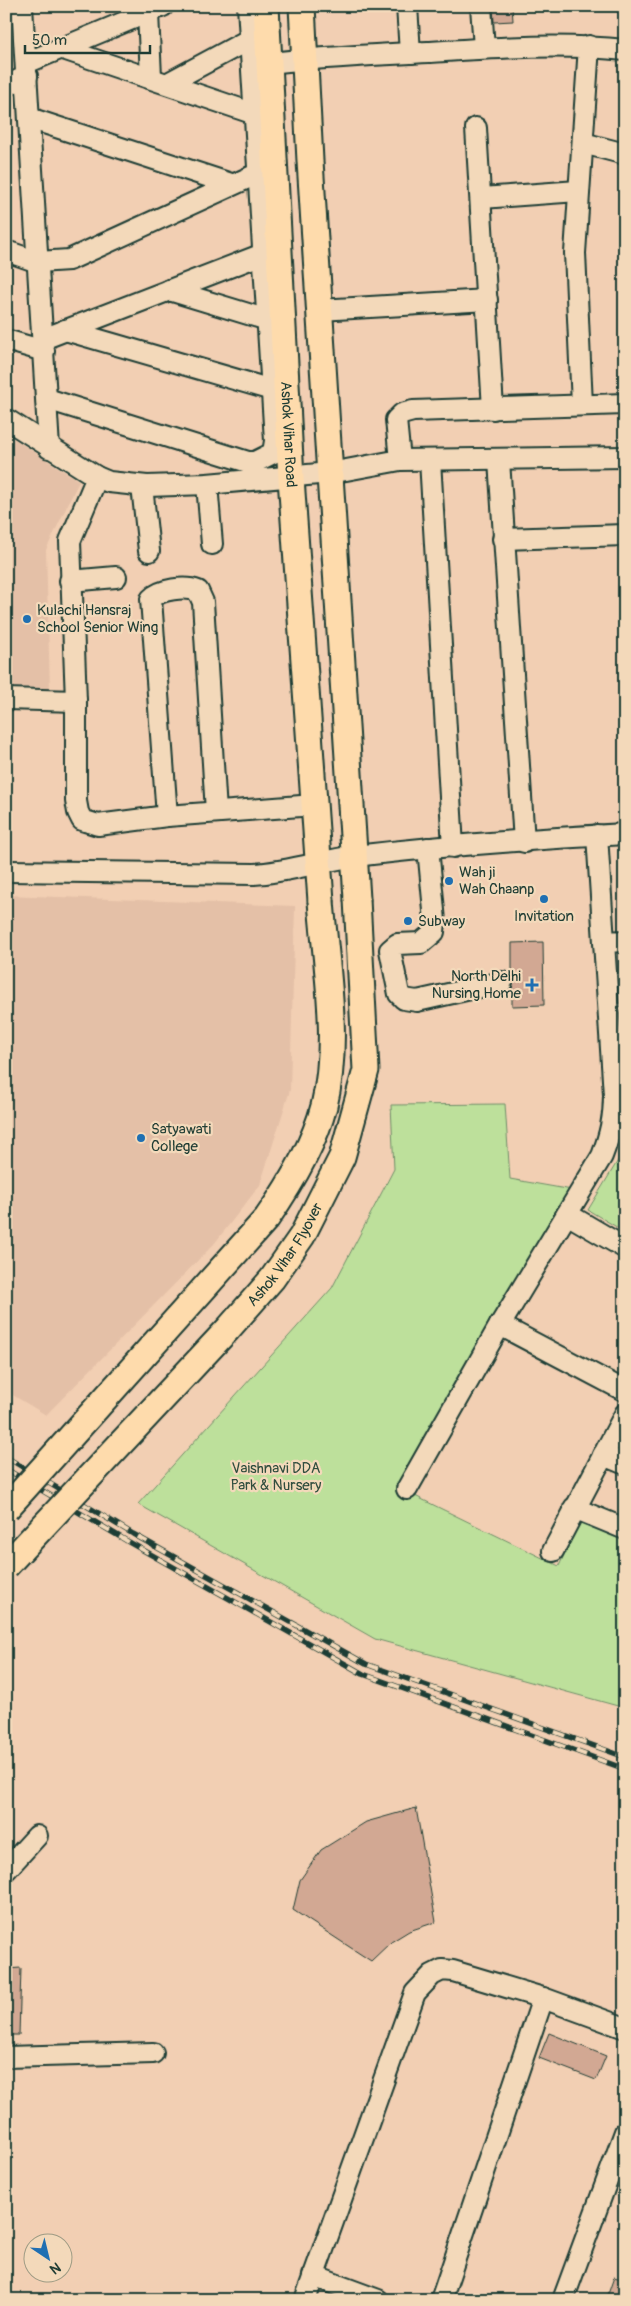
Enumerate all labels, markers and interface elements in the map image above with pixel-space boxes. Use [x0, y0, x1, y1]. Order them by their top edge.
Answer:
scale bar [25, 22, 150, 54]
text: 50 m [32, 31, 67, 50]
street label: Ashok Vihar Road [276, 381, 301, 488]
place label: Kulachi Hansraj School Senior Wing [37, 601, 158, 637]
marker: Kulachi Hansraj School Senior Wing [21, 613, 33, 625]
place label: Wah ji Wah Chaanp [459, 863, 534, 899]
marker: Wah ji Wah Chaanp [443, 875, 455, 887]
marker: Invitation [538, 893, 550, 905]
place label: Invitation [514, 907, 574, 926]
place label: Subway [418, 912, 466, 931]
marker: Subway [402, 915, 414, 927]
place label: North Delhi Nursing Home [432, 967, 522, 1003]
marker: North Delhi Nursing Home [525, 978, 539, 992]
place label: Satyawati College [151, 1120, 211, 1156]
marker: Satyawati College [135, 1132, 147, 1144]
street label: Ashok Vihar Flyover [243, 1199, 327, 1310]
park label: Vaishnavi DDA Park & Nursery [230, 1459, 322, 1495]
north arrow [22, 2234, 72, 2284]
text: N [46, 2259, 64, 2278]

